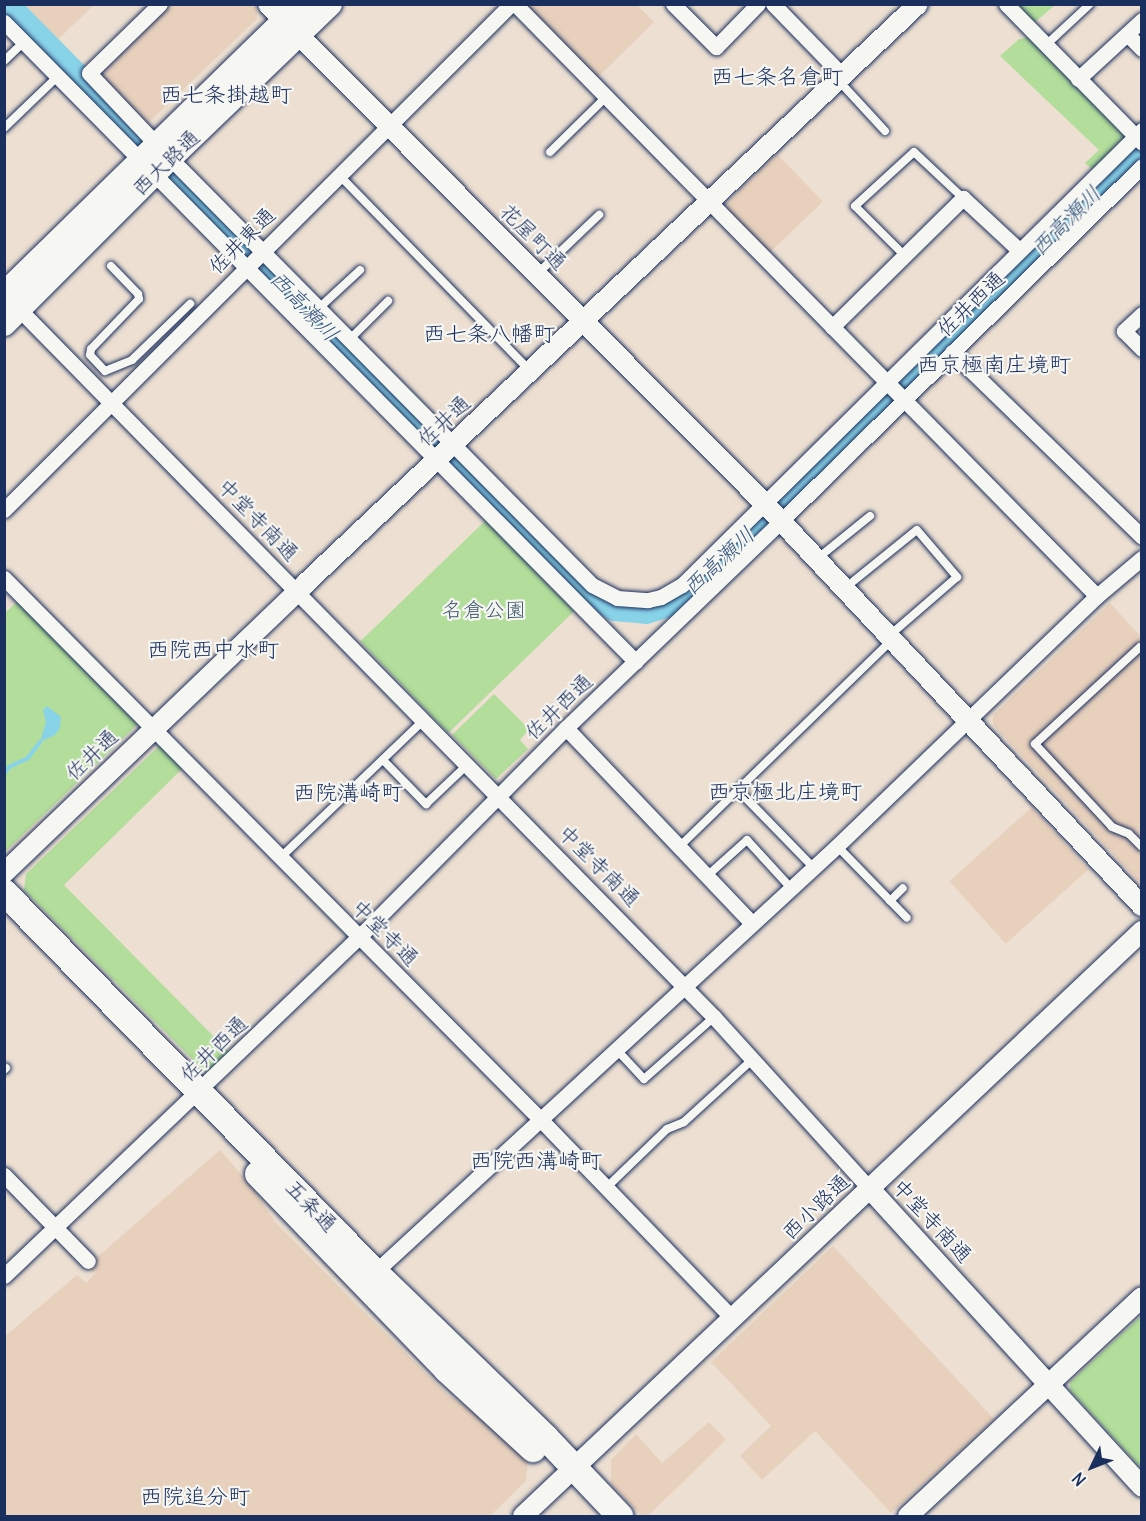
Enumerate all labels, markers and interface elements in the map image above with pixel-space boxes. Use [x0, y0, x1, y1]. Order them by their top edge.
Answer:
district label: 西七条名倉町 [711, 64, 843, 90]
district label: 西七条掛越町 [160, 82, 292, 108]
street label: 西大路通 [127, 125, 205, 201]
water label: 西高瀬川 [1026, 181, 1106, 261]
street label: 花屋町通 [494, 198, 572, 276]
street label: 佐井東通 [203, 202, 281, 280]
water label: 西高瀬川 [264, 265, 344, 347]
street label: 佐井西通 [932, 266, 1010, 342]
district label: 西七条八幡町 [423, 321, 555, 347]
district label: 西京極南庄境町 [917, 352, 1071, 378]
street label: 佐井通 [412, 390, 476, 452]
street label: 中堂寺南通 [212, 473, 304, 567]
water label: 西高瀬川 [678, 521, 760, 601]
park label: 名倉公園 [442, 597, 526, 623]
district label: 西院西中水町 [147, 637, 279, 663]
street label: 佐井西通 [520, 669, 598, 745]
street label: 佐井通 [61, 724, 123, 786]
district label: 西京極北庄境町 [708, 779, 862, 805]
district label: 西院溝崎町 [293, 780, 403, 806]
street label: 中堂寺南通 [553, 820, 645, 912]
street label: 中堂寺通 [346, 894, 424, 972]
street label: 佐井西通 [175, 1011, 253, 1087]
district label: 西院西溝崎町 [470, 1148, 602, 1174]
street label: 西小路通 [777, 1169, 855, 1245]
street label: 中堂寺南通 [887, 1174, 977, 1268]
street label: 五条通 [280, 1175, 342, 1237]
north arrow [1062, 1437, 1122, 1497]
text: N [1068, 1468, 1090, 1490]
district label: 西院追分町 [140, 1484, 250, 1510]

